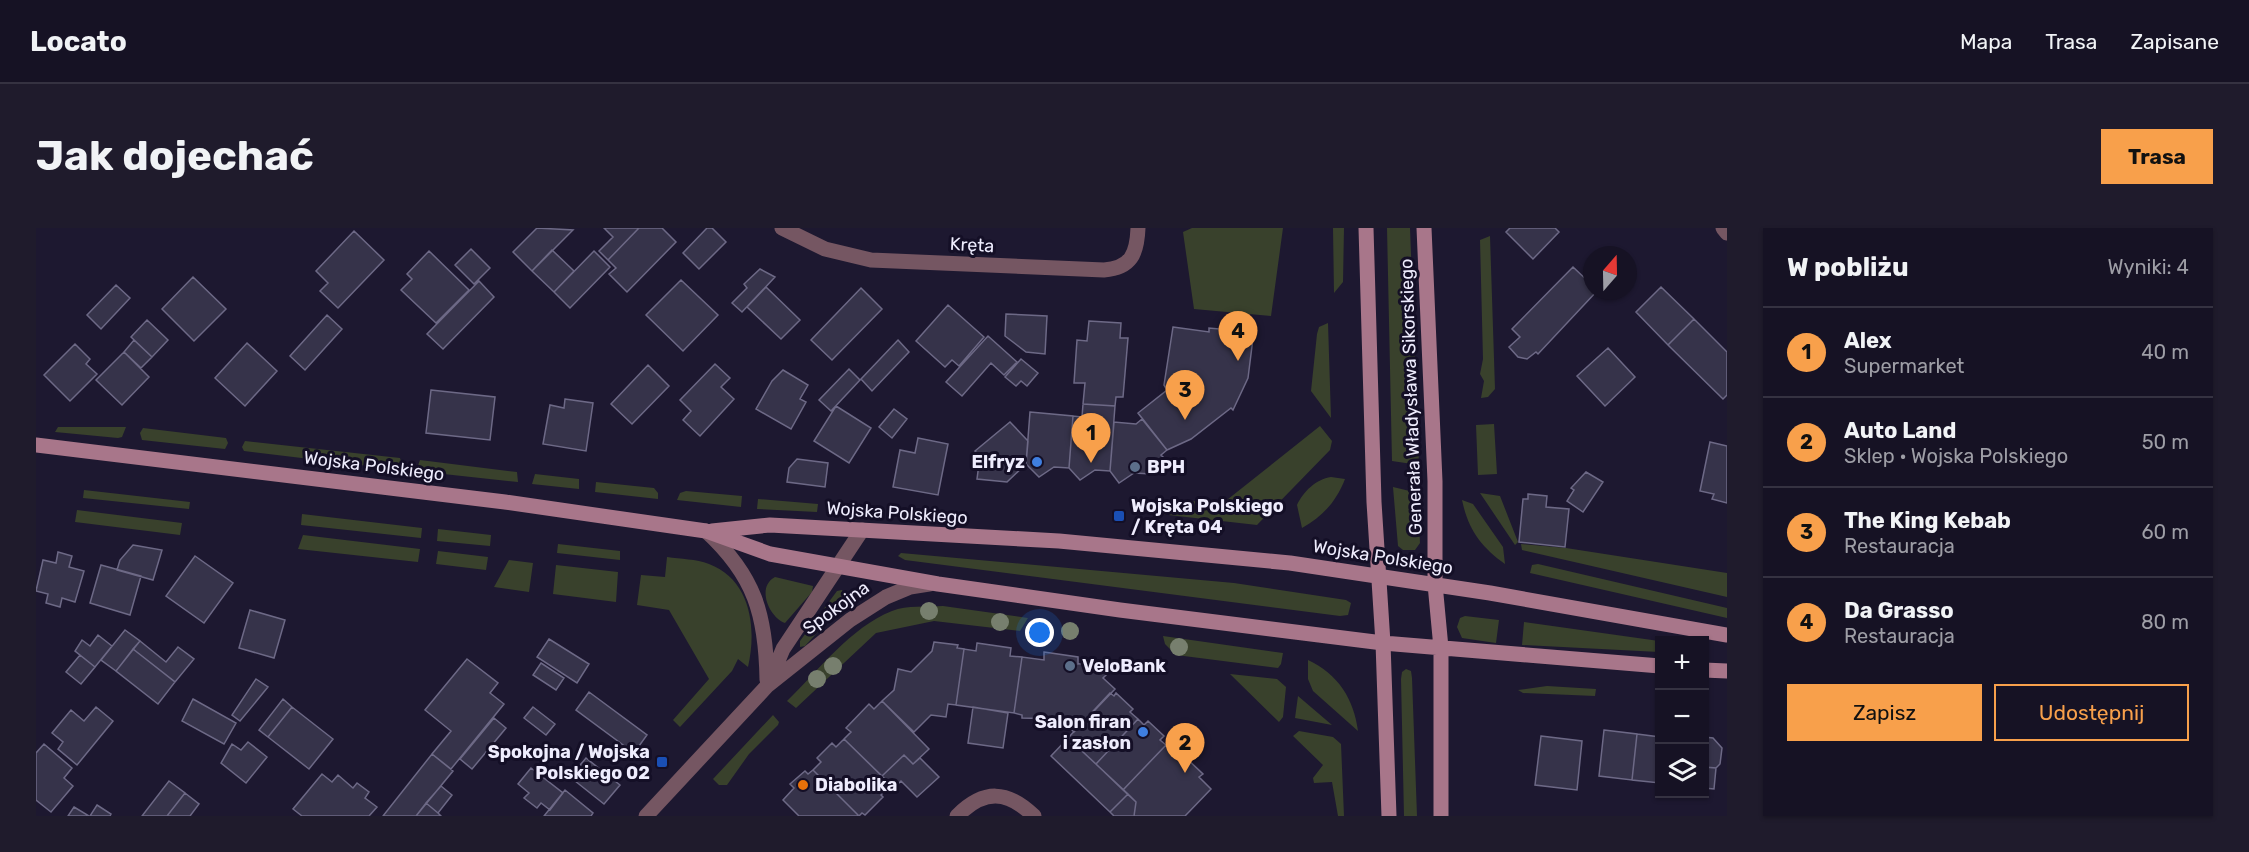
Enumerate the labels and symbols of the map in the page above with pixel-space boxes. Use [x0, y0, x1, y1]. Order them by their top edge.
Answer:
street label: Kręta [949, 233, 995, 257]
north arrow [1583, 246, 1637, 300]
street label: Generała Władysława Sikorskiego [1395, 258, 1427, 536]
pin: 4 [1218, 312, 1258, 361]
pin: 3 [1166, 370, 1204, 420]
pin: 1 [1072, 414, 1110, 463]
street label: Wojska Polskiego [302, 446, 446, 486]
place label: Elfryz [972, 451, 1025, 473]
marker: Elfryz [1030, 455, 1044, 469]
place label: BPH [1147, 456, 1185, 478]
marker: BPH [1128, 460, 1142, 474]
place label: Wojska Polskiego / Kręta 04 [1131, 495, 1284, 538]
street label: Wojska Polskiego [826, 497, 968, 529]
marker: Wojska Polskiego / Kręta 04 [1112, 509, 1126, 523]
street label: Wojska Polskiego [1311, 535, 1455, 579]
street label: Spokojna [798, 577, 874, 639]
your location [1025, 618, 1054, 647]
place label: VeloBank [1082, 655, 1166, 677]
marker: VeloBank [1063, 659, 1077, 673]
place label: Salon firan i zasłon [1035, 711, 1131, 754]
pin: 2 [1166, 724, 1204, 773]
marker: Salon firan i zasłon [1136, 725, 1150, 739]
place label: Spokojna / Wojska Polskiego 02 [488, 741, 650, 784]
marker: Spokojna / Wojska Polskiego 02 [655, 755, 669, 769]
place label: Diabolika [815, 774, 897, 796]
marker: Diabolika [796, 778, 810, 792]

